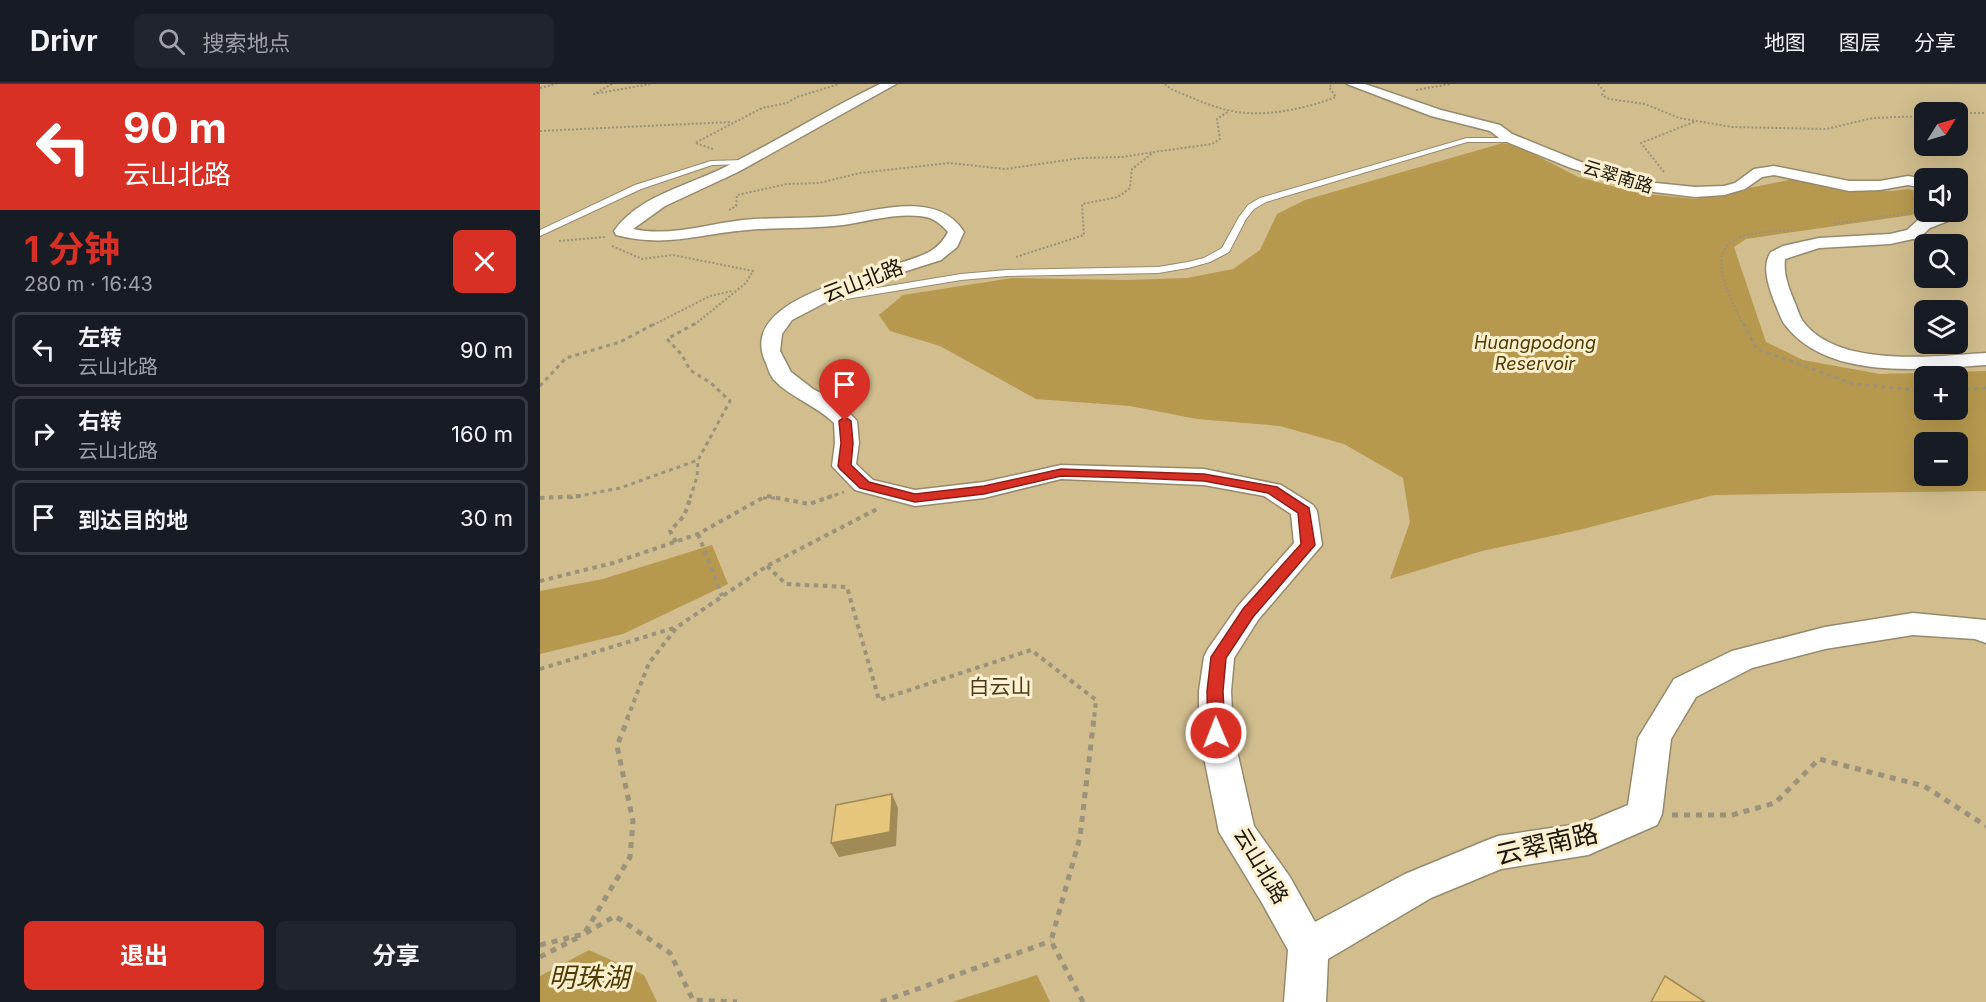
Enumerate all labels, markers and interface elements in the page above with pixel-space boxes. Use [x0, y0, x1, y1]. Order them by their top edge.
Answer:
search box [134, 14, 554, 68]
text: Drivr [30, 24, 98, 58]
icon: search [155, 25, 188, 58]
text: 搜索地点 [203, 30, 291, 56]
text: 地图 [1764, 30, 1806, 55]
text: 图层 [1839, 30, 1881, 55]
text: 分享 [1914, 30, 1956, 55]
text: 90 m [123, 102, 227, 153]
north arrow [1914, 102, 1968, 156]
map controls [1914, 102, 1968, 486]
icon: left [24, 108, 102, 186]
street label: 云翠南路 [1581, 156, 1656, 197]
text: 云山北路 [123, 158, 231, 191]
button: sound [1914, 168, 1968, 222]
text: 1 分钟 [24, 227, 120, 271]
button: close [453, 230, 516, 293]
button: search [1914, 234, 1968, 288]
street label: 云山北路 [819, 254, 907, 307]
text: 280 m · 16:43 [24, 272, 153, 296]
button: layers [1914, 300, 1968, 354]
text: 左转 [78, 324, 122, 350]
water label: Huangpodong Reservoir [1474, 332, 1596, 374]
icon: left [27, 333, 60, 366]
text: 90 m [460, 337, 513, 363]
text: 云山北路 [78, 355, 158, 379]
pin [819, 359, 870, 421]
button: + [1914, 366, 1968, 420]
icon: arrive [828, 368, 861, 401]
text: 右转 [78, 408, 122, 434]
icon: right [27, 417, 60, 450]
text: 160 m [451, 421, 513, 447]
button: − [1914, 432, 1968, 486]
text: 云山北路 [78, 439, 158, 463]
icon: arrive [27, 501, 60, 534]
text: 30 m [460, 505, 513, 531]
text: 到达目的地 [78, 507, 188, 533]
park label: 白云山 [969, 674, 1032, 699]
position arrow [1184, 701, 1248, 765]
street label: 云翠南路 [1493, 817, 1601, 870]
street label: 云山北路 [1229, 823, 1294, 908]
button: 退出 [24, 921, 264, 990]
button: 分享 [276, 921, 516, 990]
water label: 明珠湖 [549, 961, 633, 994]

